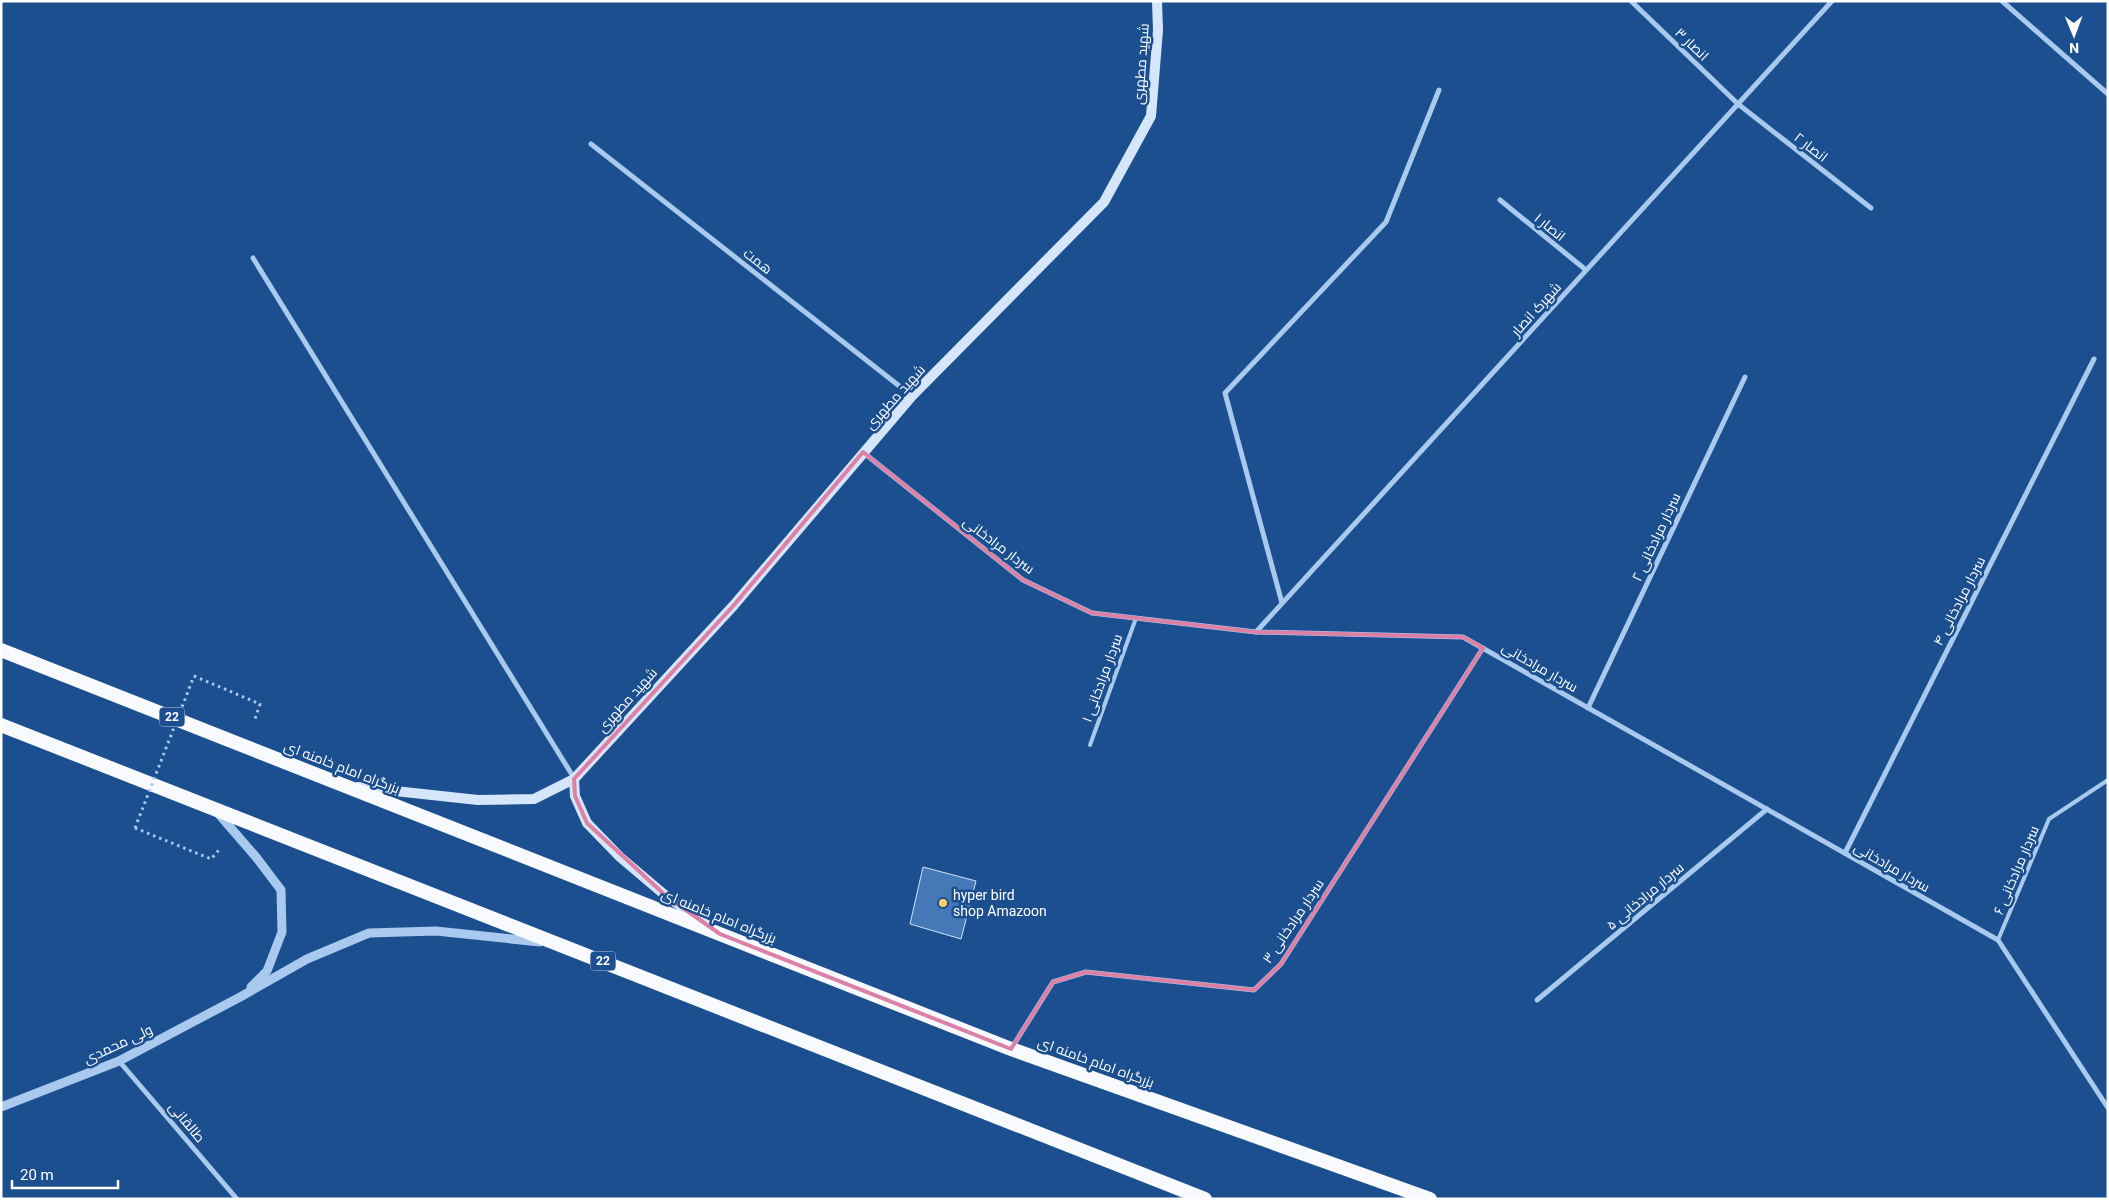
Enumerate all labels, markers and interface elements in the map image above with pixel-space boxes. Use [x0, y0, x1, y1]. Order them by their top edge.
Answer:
north arrow [2049, 10, 2099, 60]
street label: شهید مطهری [1130, 23, 1152, 105]
street label: انصار ۳ [1672, 24, 1712, 64]
text: N [2069, 40, 2079, 56]
street label: انصار ۲ [1791, 129, 1831, 165]
street label: انصار ۱ [1531, 210, 1569, 244]
street label: همت [740, 245, 776, 277]
street label: شهرک انصار [1507, 279, 1564, 340]
street label: شهید مطهری [862, 361, 928, 433]
street label: سردار مرادخانی ۲ [1629, 490, 1683, 584]
street label: سردار مرادخانی [960, 513, 1038, 577]
street label: سردار مرادخانی ۴ [1930, 554, 1988, 648]
street label: سردار مرادخانی ۱ [1079, 632, 1125, 724]
street label: سردار مرادخانی [1499, 639, 1581, 695]
street label: شهید مطهری [594, 664, 660, 736]
road number: 22 [160, 708, 184, 726]
street label: بزرگراه امام خامنه ای [281, 738, 402, 798]
street label: سردار مرادخانی ۶ [1990, 823, 2042, 917]
street label: سردار مرادخانی [1851, 839, 1933, 895]
street label: سردار مرادخانی ۵ [1603, 859, 1687, 933]
street label: سردار مرادخانی ۳ [1259, 876, 1327, 966]
street label: بزرگراه امام خامنه ای [658, 886, 779, 948]
place label: hyper bird shop Amazoon [953, 887, 1047, 919]
marker: hyper bird shop Amazoon [937, 897, 949, 909]
road number: 22 [590, 951, 616, 970]
street label: ولی محمدی [81, 1021, 155, 1067]
street label: بزرگراه امام خامنه ای [1035, 1034, 1156, 1092]
street label: طالقانی [166, 1099, 208, 1145]
scale bar [12, 1158, 119, 1190]
text: 20 m [20, 1166, 54, 1184]

